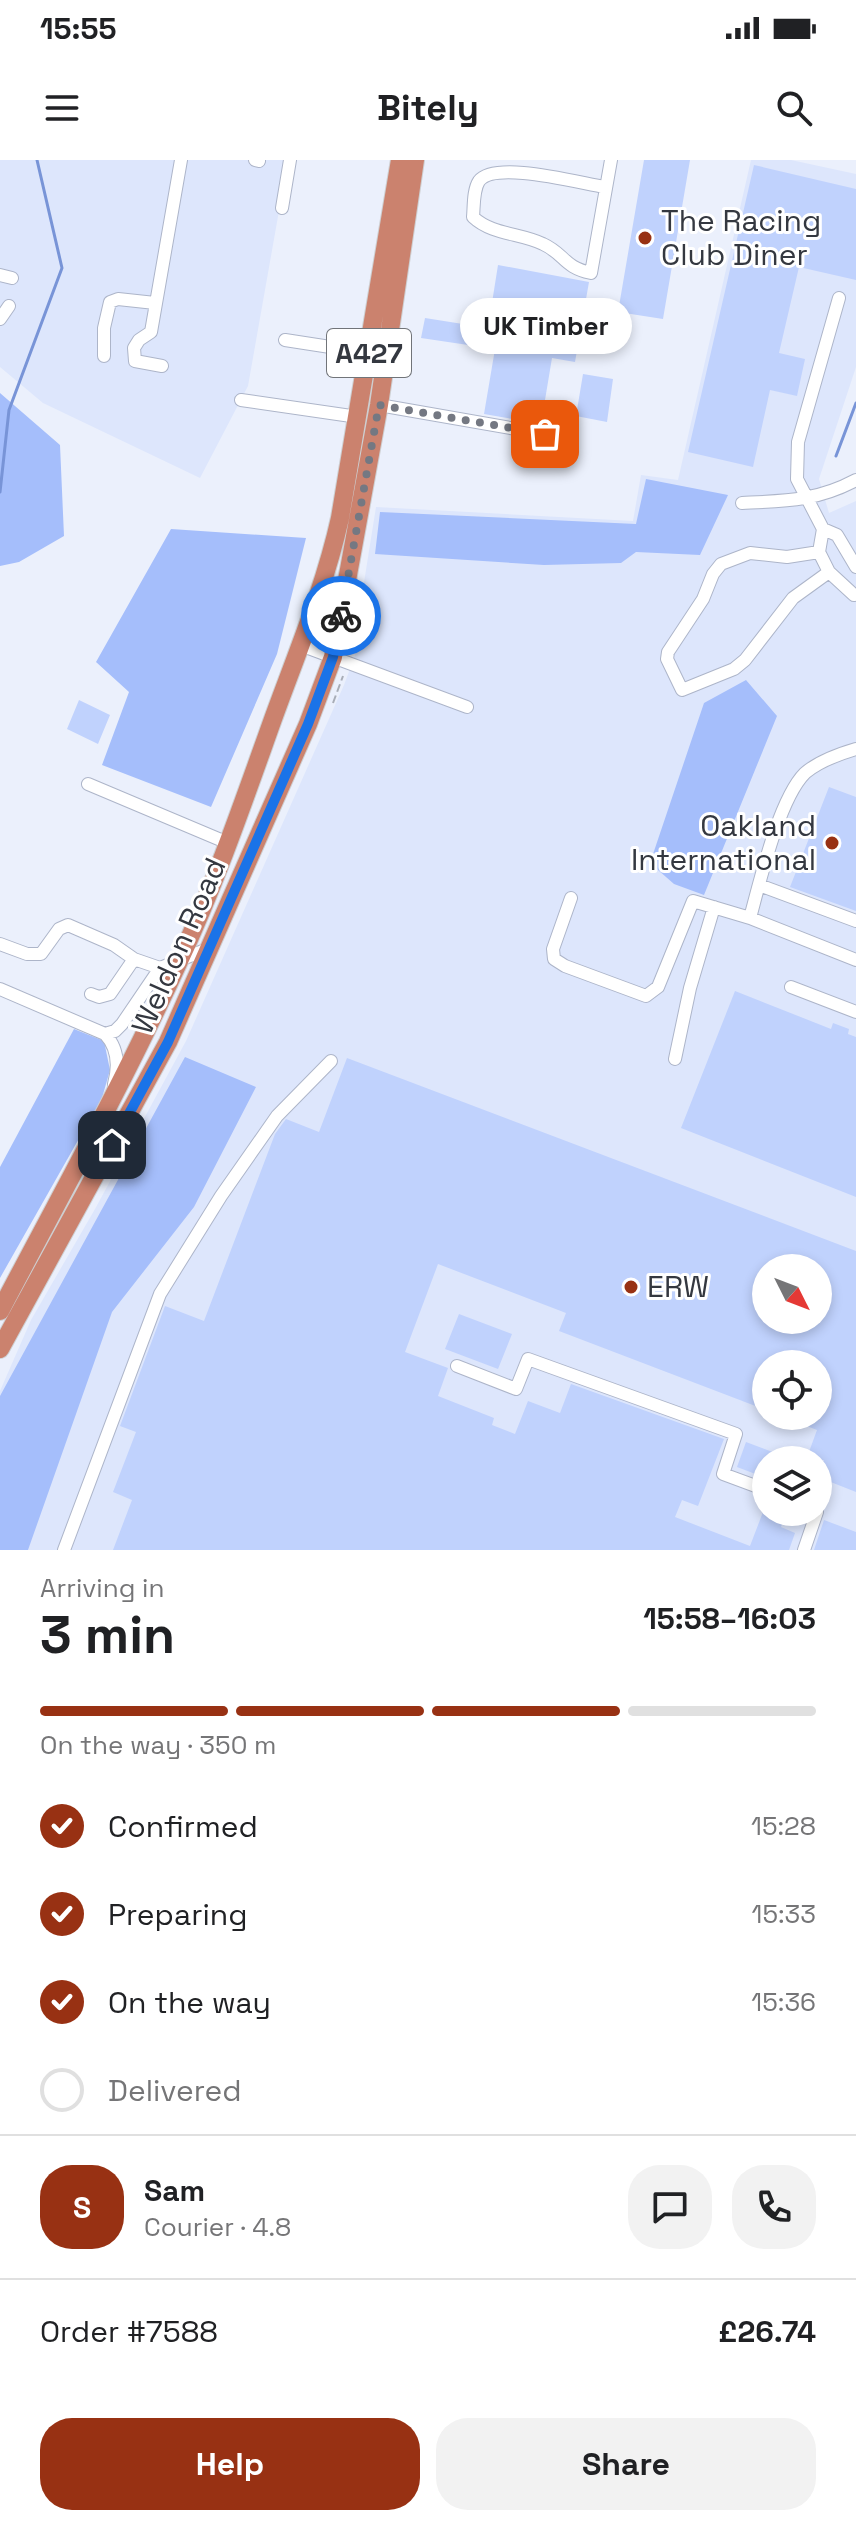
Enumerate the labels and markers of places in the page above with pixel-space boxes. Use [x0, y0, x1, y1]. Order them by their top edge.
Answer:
place label: The Racing Club Diner [661, 201, 821, 274]
marker: The Racing Club Diner [636, 229, 654, 247]
callout: UK Timber [459, 298, 631, 354]
pin [511, 400, 579, 468]
place label: Oakland International [631, 806, 816, 879]
marker: Oakland International [823, 834, 841, 852]
pin [78, 1111, 146, 1179]
place label: ERW [647, 1267, 709, 1306]
marker: ERW [622, 1278, 640, 1296]

